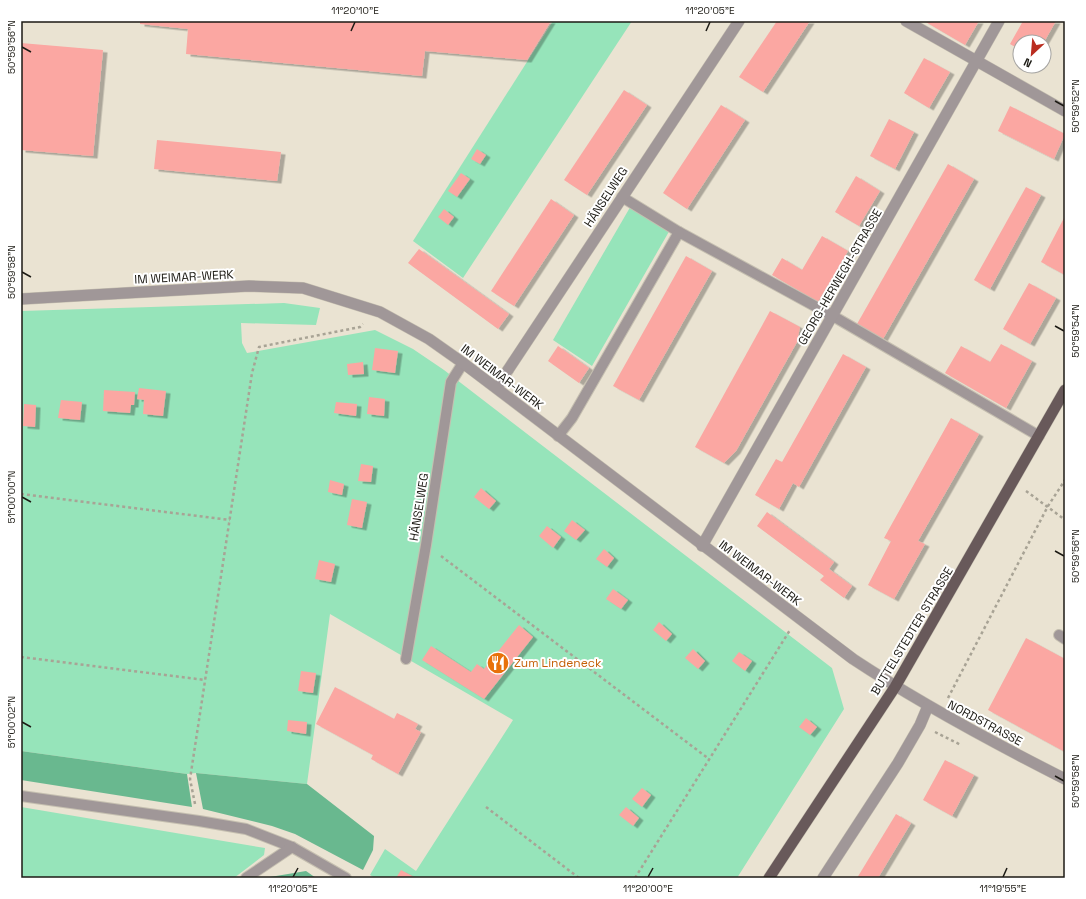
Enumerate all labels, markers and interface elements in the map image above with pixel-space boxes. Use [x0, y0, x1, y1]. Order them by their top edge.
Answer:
text: 11°20'10"E [331, 4, 379, 17]
text: 11°20'05"E [685, 4, 735, 17]
text: 50°59'56"N [5, 20, 18, 74]
north arrow [1012, 34, 1052, 74]
text: N [1021, 55, 1034, 71]
text: 50°59'52"N [1069, 79, 1082, 133]
street label: HÄNSELWEG [581, 164, 631, 230]
street label: GEORG-HERWEGH-STRASSE [794, 206, 886, 348]
text: 50°59'58"N [5, 245, 18, 299]
street label: IM WEIMAR-WERK [134, 266, 235, 288]
text: 50°59'54"N [1069, 304, 1082, 358]
street label: IM WEIMAR-WERK [457, 341, 547, 414]
text: 51°00'00"N [5, 471, 18, 523]
street label: HÄNSELWEG [406, 472, 432, 542]
text: 50°59'56"N [1069, 529, 1082, 583]
street label: IM WEIMAR-WERK [715, 537, 805, 610]
street label: BUTTELSTEDTER STRASSE [867, 564, 957, 698]
restaurant icon: Zum Lindeneck [485, 650, 511, 676]
place label: Zum Lindeneck [514, 655, 602, 671]
text: 51°00'02"N [5, 696, 18, 748]
street label: NORDSTRASSE [945, 697, 1025, 749]
text: 50°59'58"N [1069, 754, 1082, 808]
text: 11°20'05"E [268, 882, 318, 895]
text: 11°20'00"E [623, 882, 673, 895]
text: 11°19'55"E [980, 882, 1027, 895]

